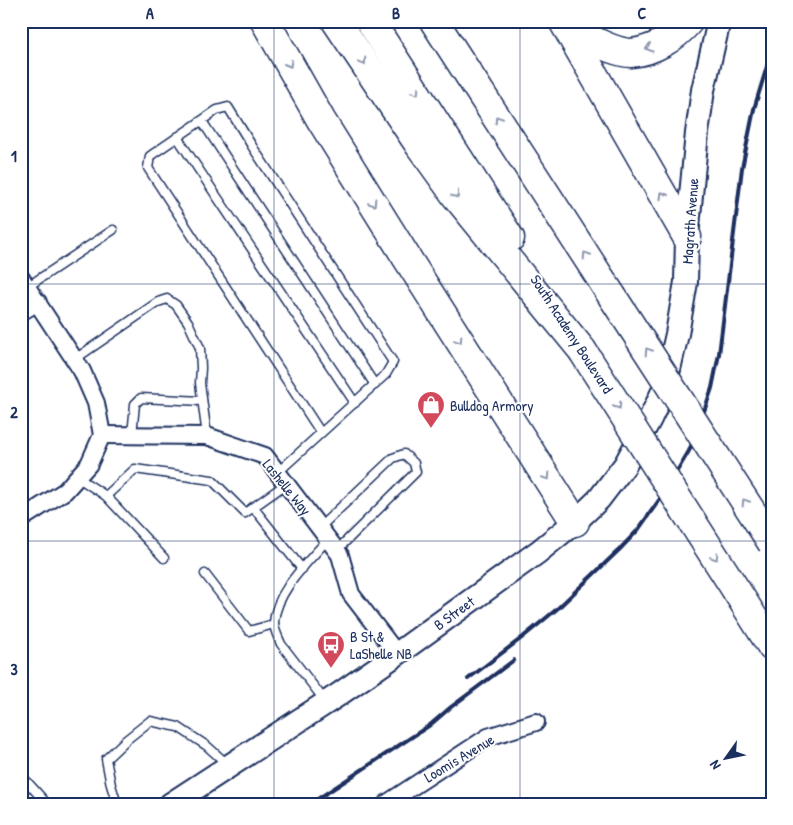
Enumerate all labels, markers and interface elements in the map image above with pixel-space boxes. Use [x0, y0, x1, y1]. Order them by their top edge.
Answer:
text: A [146, 2, 154, 24]
text: B [392, 2, 400, 24]
text: C [638, 2, 647, 24]
one-way arrow [645, 42, 654, 52]
one-way arrow [357, 56, 366, 65]
one-way arrow [282, 58, 292, 67]
one-way arrow [409, 86, 419, 95]
one-way arrow [494, 115, 504, 124]
text: 1 [11, 145, 17, 167]
street label: Magrath Avenue [677, 177, 703, 265]
one-way arrow [450, 189, 458, 198]
one-way arrow [659, 191, 669, 200]
one-way arrow [366, 197, 376, 206]
one-way arrow [583, 252, 592, 261]
street label: South Academy Boulevard [526, 270, 618, 398]
one-way arrow [453, 335, 463, 344]
one-way arrow [644, 347, 654, 356]
shop icon: Bulldog Armory [416, 390, 446, 429]
place label: Bulldog Armory [450, 395, 534, 416]
one-way arrow [612, 400, 621, 409]
text: 2 [10, 401, 18, 423]
street label: Lashelle Way [258, 454, 316, 520]
one-way arrow [540, 472, 550, 481]
one-way arrow [742, 498, 752, 507]
one-way arrow [709, 552, 719, 561]
street label: B Street [429, 591, 479, 635]
place label: B St & LaShelle NB [350, 626, 412, 664]
bus stop icon: B St & LaShelle NB [316, 630, 346, 669]
text: 3 [10, 658, 18, 680]
street label: Loomis Avenue [420, 729, 498, 787]
north arrow [700, 732, 750, 782]
text: N [704, 757, 725, 774]

